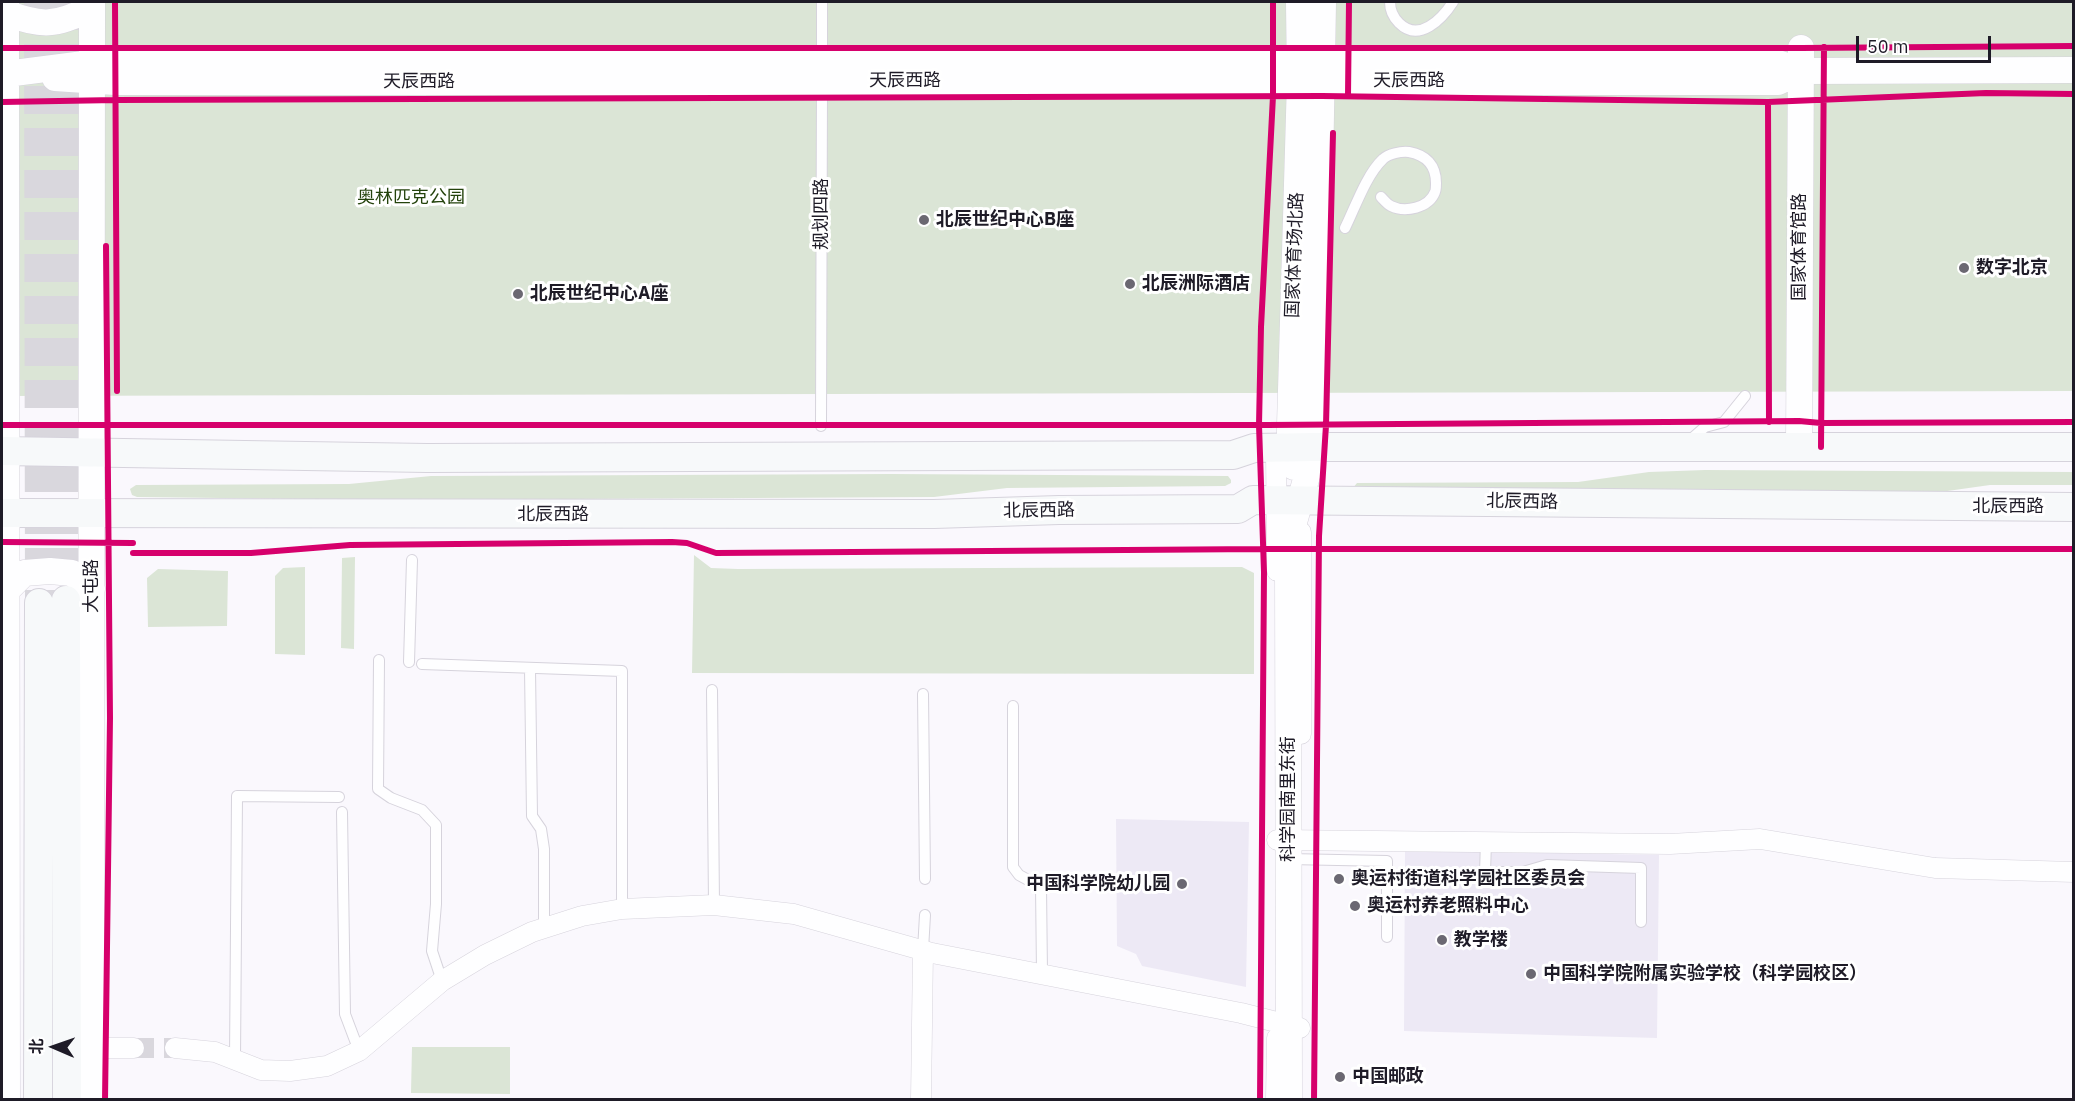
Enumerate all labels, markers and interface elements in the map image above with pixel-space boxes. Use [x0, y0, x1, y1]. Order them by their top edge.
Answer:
scale bar [1859, 24, 1994, 62]
text: 50 m [1867, 35, 1909, 58]
street label: 天辰西路 [869, 70, 941, 92]
street label: 天辰西路 [1373, 70, 1445, 92]
street label: 天辰西路 [383, 71, 455, 93]
street label: 规划四路 [811, 178, 833, 250]
park label: 奥林匹克公园 [357, 187, 465, 209]
street label: 国家体育场北路 [1282, 192, 1308, 318]
street label: 国家体育馆路 [1789, 193, 1811, 301]
place label: 北辰世纪中心B座 [936, 209, 1074, 231]
marker: 北辰世纪中心B座 [917, 213, 931, 227]
place label: 数字北京 [1976, 257, 2048, 279]
marker: 数字北京 [1957, 261, 1971, 275]
place label: 北辰洲际酒店 [1142, 273, 1250, 295]
marker: 北辰洲际酒店 [1123, 277, 1137, 291]
place label: 北辰世纪中心A座 [530, 283, 668, 305]
marker: 北辰世纪中心A座 [511, 287, 525, 301]
street label: 北辰西路 [1486, 491, 1558, 513]
street label: 北辰西路 [1972, 496, 2044, 518]
street label: 北辰西路 [1003, 500, 1075, 522]
street label: 北辰西路 [517, 504, 589, 526]
street label: 大屯路 [81, 559, 103, 613]
street label: 科学园南里东街 [1278, 736, 1300, 862]
place label: 奥运村街道科学园社区委员会 [1351, 868, 1585, 890]
marker: 奥运村街道科学园社区委员会 [1332, 872, 1346, 886]
place label: 中国科学院幼儿园 [1026, 873, 1170, 895]
marker: 中国科学院幼儿园 [1175, 877, 1189, 891]
place label: 奥运村养老照料中心 [1367, 895, 1529, 917]
marker: 奥运村养老照料中心 [1348, 899, 1362, 913]
place label: 教学楼 [1454, 929, 1508, 951]
marker: 教学楼 [1435, 933, 1449, 947]
place label: 中国科学院附属实验学校（科学园校区） [1543, 963, 1867, 985]
marker: 中国科学院附属实验学校（科学园校区） [1524, 967, 1538, 981]
north arrow [24, 1017, 84, 1077]
text: 北 [26, 1038, 46, 1055]
place label: 中国邮政 [1352, 1066, 1424, 1088]
marker: 中国邮政 [1333, 1070, 1347, 1084]

